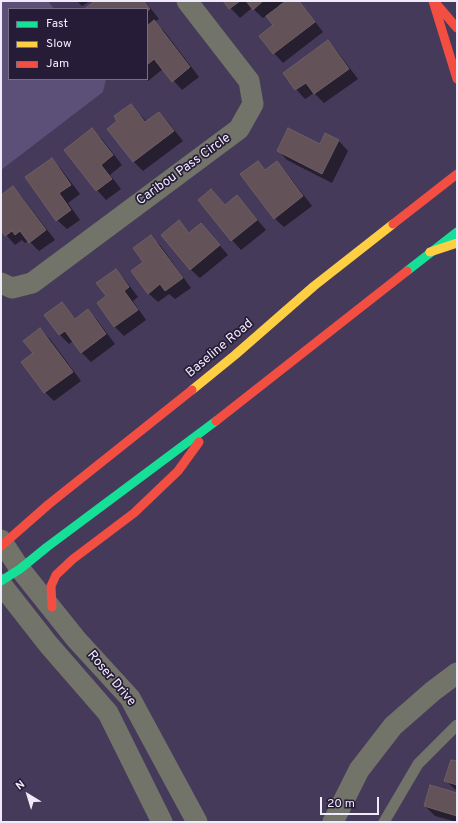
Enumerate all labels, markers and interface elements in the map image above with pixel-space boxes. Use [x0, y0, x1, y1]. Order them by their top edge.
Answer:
legend [8, 8, 148, 80]
text: Fast [46, 16, 68, 32]
text: Slow [46, 36, 72, 52]
text: Jam [46, 56, 69, 72]
street label: Caribou Pass Circle [134, 131, 234, 209]
street label: Baseline Road [183, 316, 257, 382]
street label: Roser Drive [83, 648, 139, 710]
north arrow [8, 775, 48, 815]
text: N [13, 778, 28, 793]
scale bar [322, 789, 381, 815]
text: 20 m [327, 796, 355, 812]

